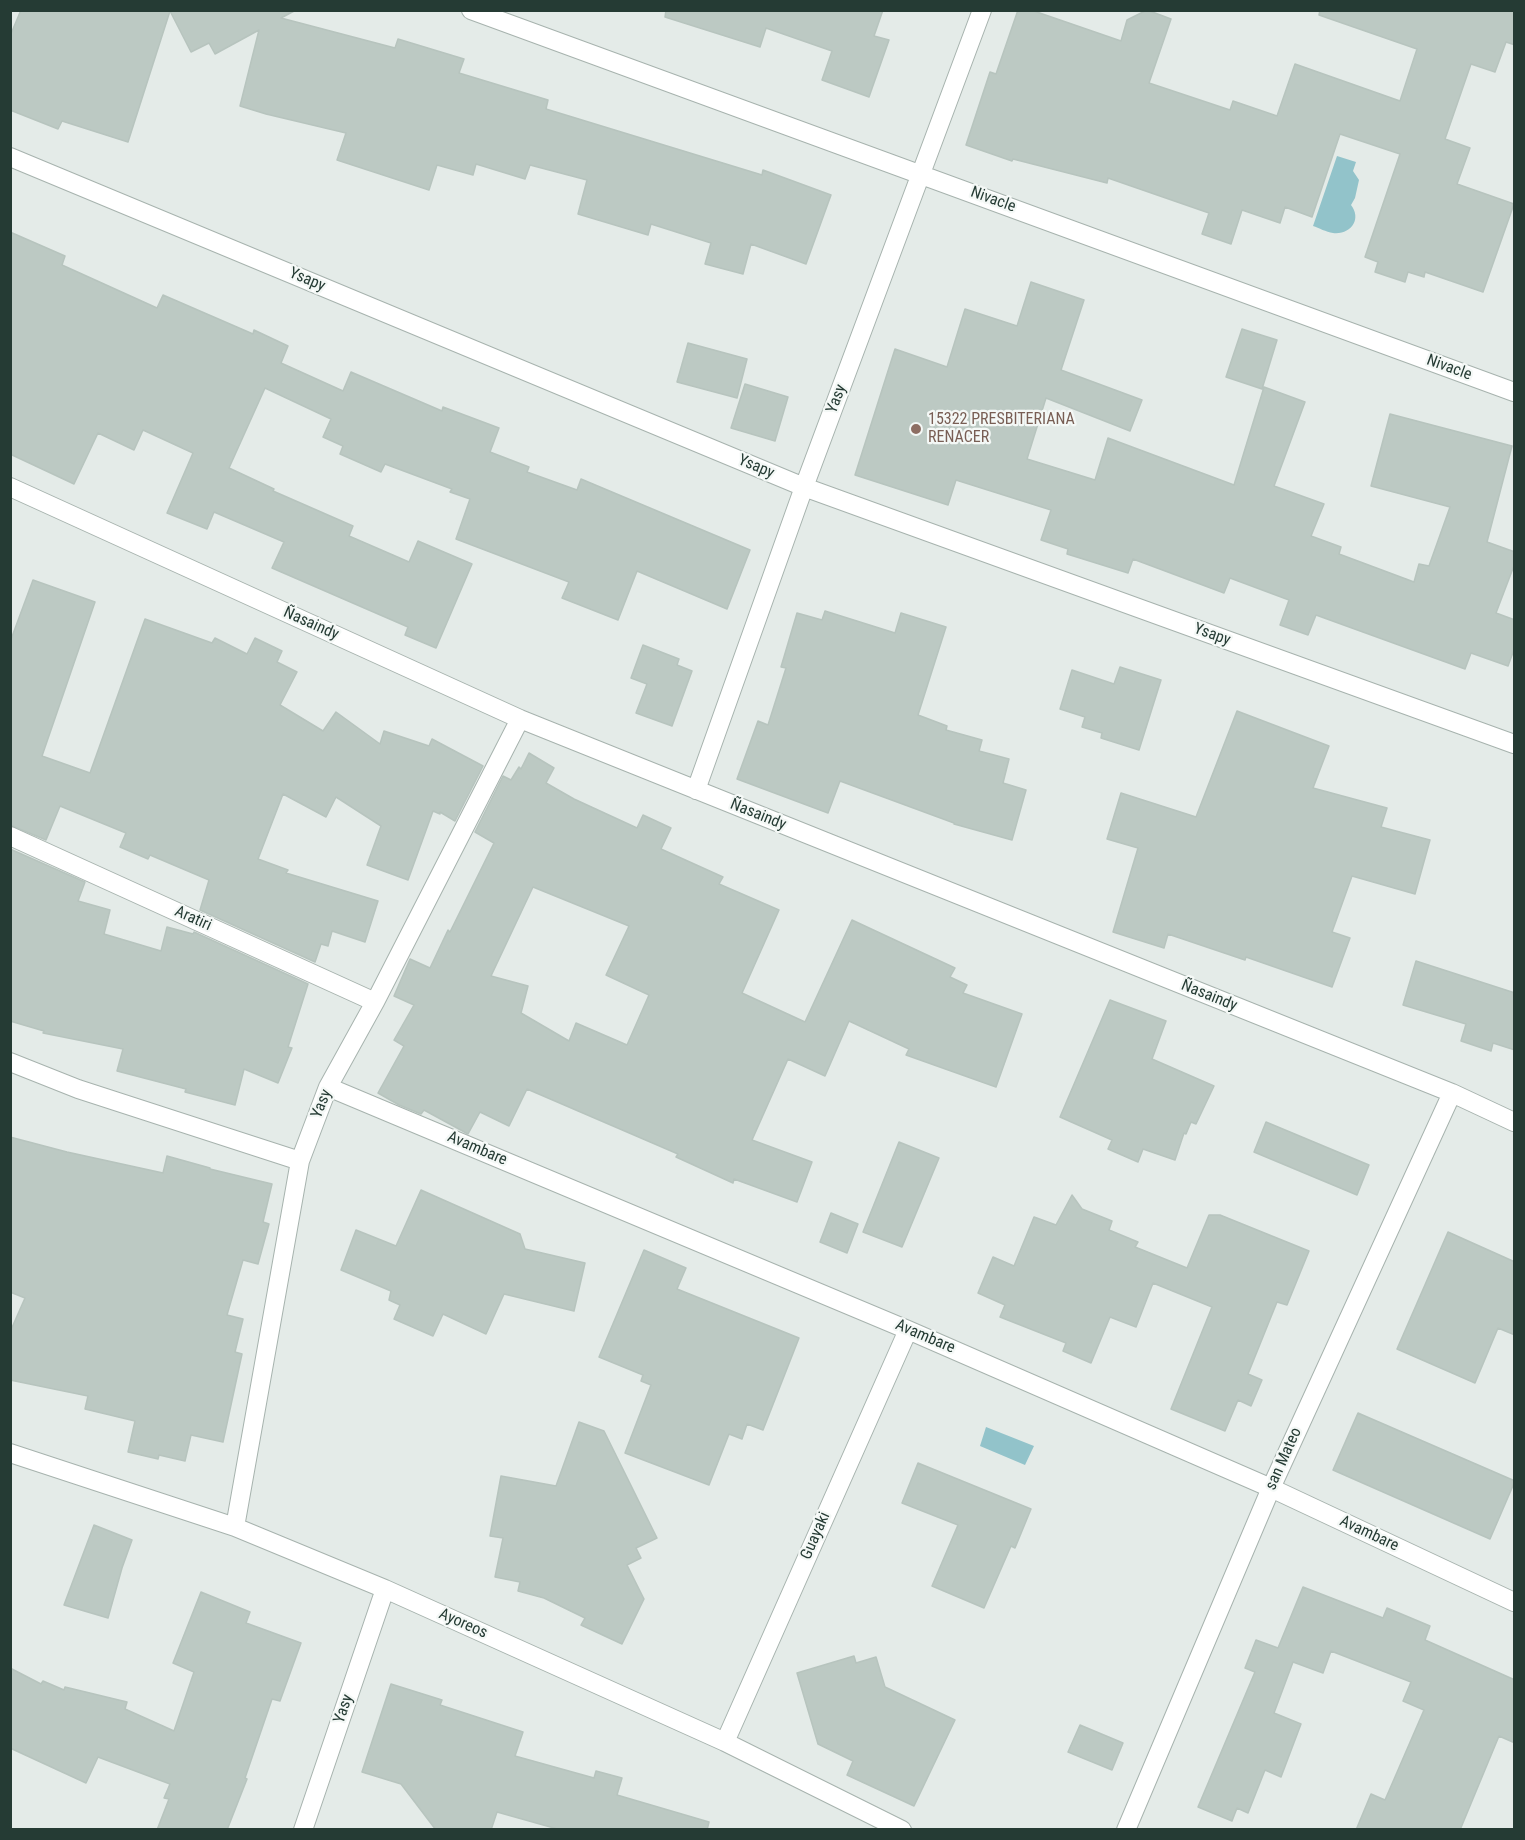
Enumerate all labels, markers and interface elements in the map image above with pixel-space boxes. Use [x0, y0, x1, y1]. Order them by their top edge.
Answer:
street label: Nivacle [968, 183, 1018, 217]
street label: Ysapy [286, 264, 328, 296]
street label: Nivacle [1424, 351, 1474, 385]
street label: Yasy [823, 382, 851, 416]
place label: 15322 PRESBITERIANA RENACER [928, 410, 1075, 448]
marker: 15322 PRESBITERIANA RENACER [909, 422, 923, 436]
street label: Ysapy [735, 451, 777, 483]
street label: Ñasaindy [280, 603, 342, 645]
street label: Ysapy [1191, 620, 1233, 650]
street label: Ñasaindy [727, 795, 789, 835]
street label: Aratiri [172, 902, 214, 936]
street label: Ñasaindy [1178, 976, 1240, 1016]
street label: Yasy [308, 1087, 336, 1121]
street label: Avambare [444, 1128, 510, 1170]
street label: Avambare [892, 1316, 958, 1358]
street label: san Mateo [1262, 1425, 1306, 1493]
street label: Guayaki [797, 1509, 835, 1563]
street label: Avambare [1336, 1512, 1402, 1556]
street label: Ayoreos [436, 1605, 490, 1643]
street label: Yasy [330, 1692, 358, 1726]

